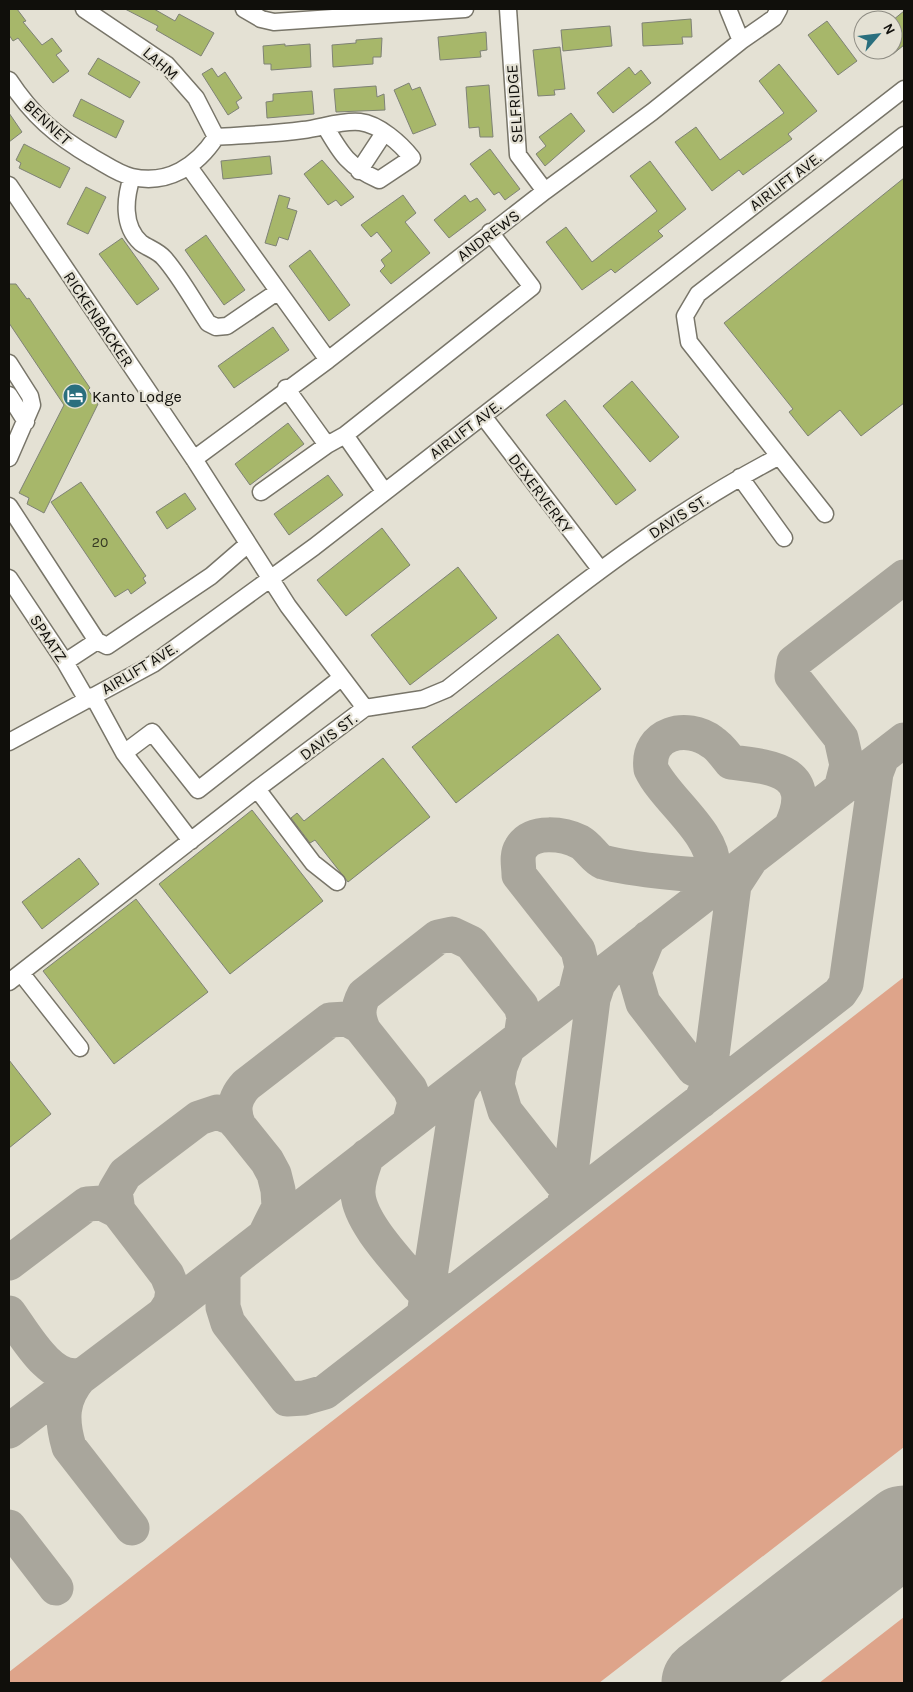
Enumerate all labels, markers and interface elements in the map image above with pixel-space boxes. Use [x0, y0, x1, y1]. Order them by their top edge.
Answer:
north arrow [853, 10, 903, 60]
text: N [879, 21, 899, 38]
street label: LAHM [139, 43, 182, 84]
street label: SELFRIDGE [502, 64, 527, 144]
street label: BENNET [20, 96, 75, 149]
street label: AIRLIFT AVE. [746, 148, 825, 215]
street label: ANDREWS [453, 206, 523, 265]
street label: RICKENBACKER [60, 268, 138, 371]
hotel icon: Kanto Lodge [62, 383, 88, 409]
place label: Kanto Lodge [92, 387, 182, 406]
street label: AIRLIFT AVE. [426, 396, 505, 463]
street label: DEXERVERKY [504, 450, 577, 537]
street label: DAVIS ST. [645, 490, 712, 543]
house number: 20 [92, 534, 108, 551]
street label: SPAATZ [26, 611, 71, 666]
street label: AIRLIFT AVE. [98, 638, 181, 699]
street label: DAVIS ST. [296, 709, 361, 764]

